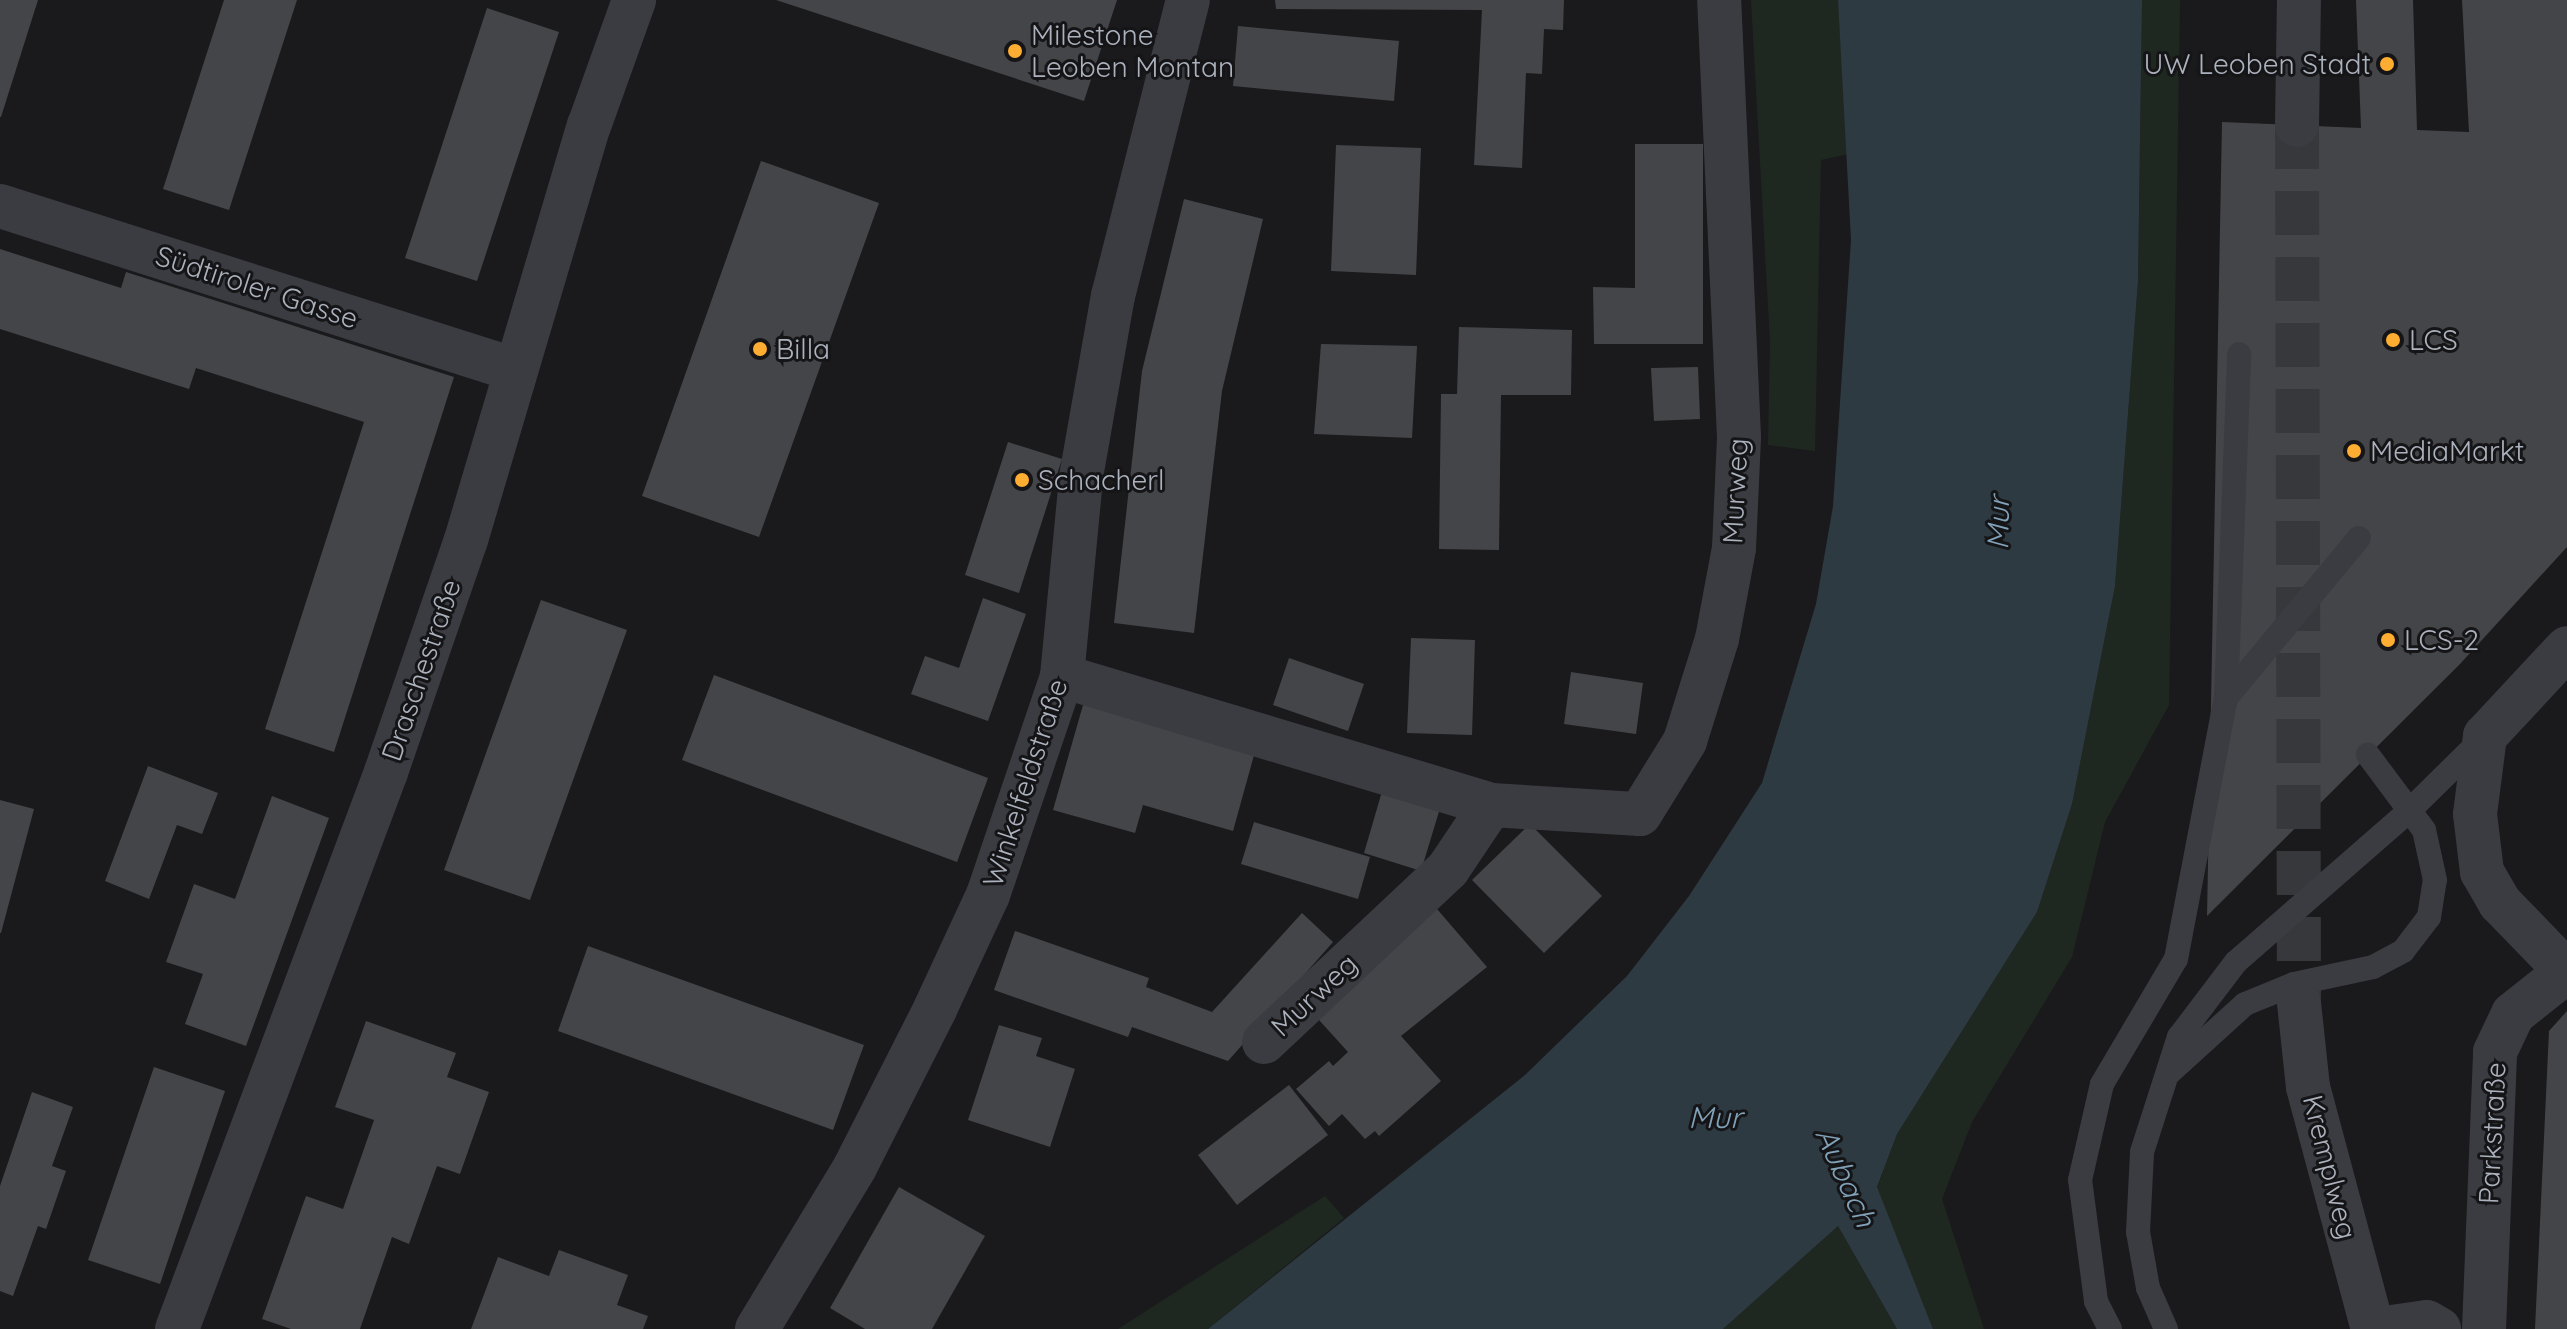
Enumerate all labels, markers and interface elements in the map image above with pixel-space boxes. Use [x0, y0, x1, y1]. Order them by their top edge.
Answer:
place label: Milestone Leoben Montan [1031, 18, 1234, 84]
marker: Milestone Leoben Montan [1006, 42, 1024, 60]
place label: UW Leoben Stadt [2143, 47, 2371, 81]
marker: UW Leoben Stadt [2378, 55, 2396, 73]
street label: Südtiroler Gasse [152, 238, 362, 336]
place label: LCS [2409, 323, 2458, 357]
marker: LCS [2384, 331, 2402, 349]
place label: Billa [776, 332, 830, 366]
marker: Billa [751, 340, 769, 358]
place label: MediaMarkt [2370, 434, 2524, 468]
street label: Murweg [1715, 437, 1755, 545]
marker: MediaMarkt [2345, 442, 2363, 460]
place label: Schacherl [1038, 463, 1165, 497]
marker: Schacherl [1013, 471, 1031, 489]
water label: Mur [1980, 496, 2016, 550]
street label: Draschestraße [374, 575, 468, 765]
place label: LCS-2 [2404, 623, 2479, 657]
marker: LCS-2 [2379, 631, 2397, 649]
street label: Winkelfeldstraße [976, 675, 1074, 891]
street label: Murweg [1264, 947, 1364, 1043]
street label: Parkstraße [2472, 1061, 2512, 1205]
street label: Kremplweg [2296, 1091, 2364, 1243]
water label: Mur [1688, 1099, 1742, 1135]
water label: Aubach [1808, 1122, 1884, 1232]

